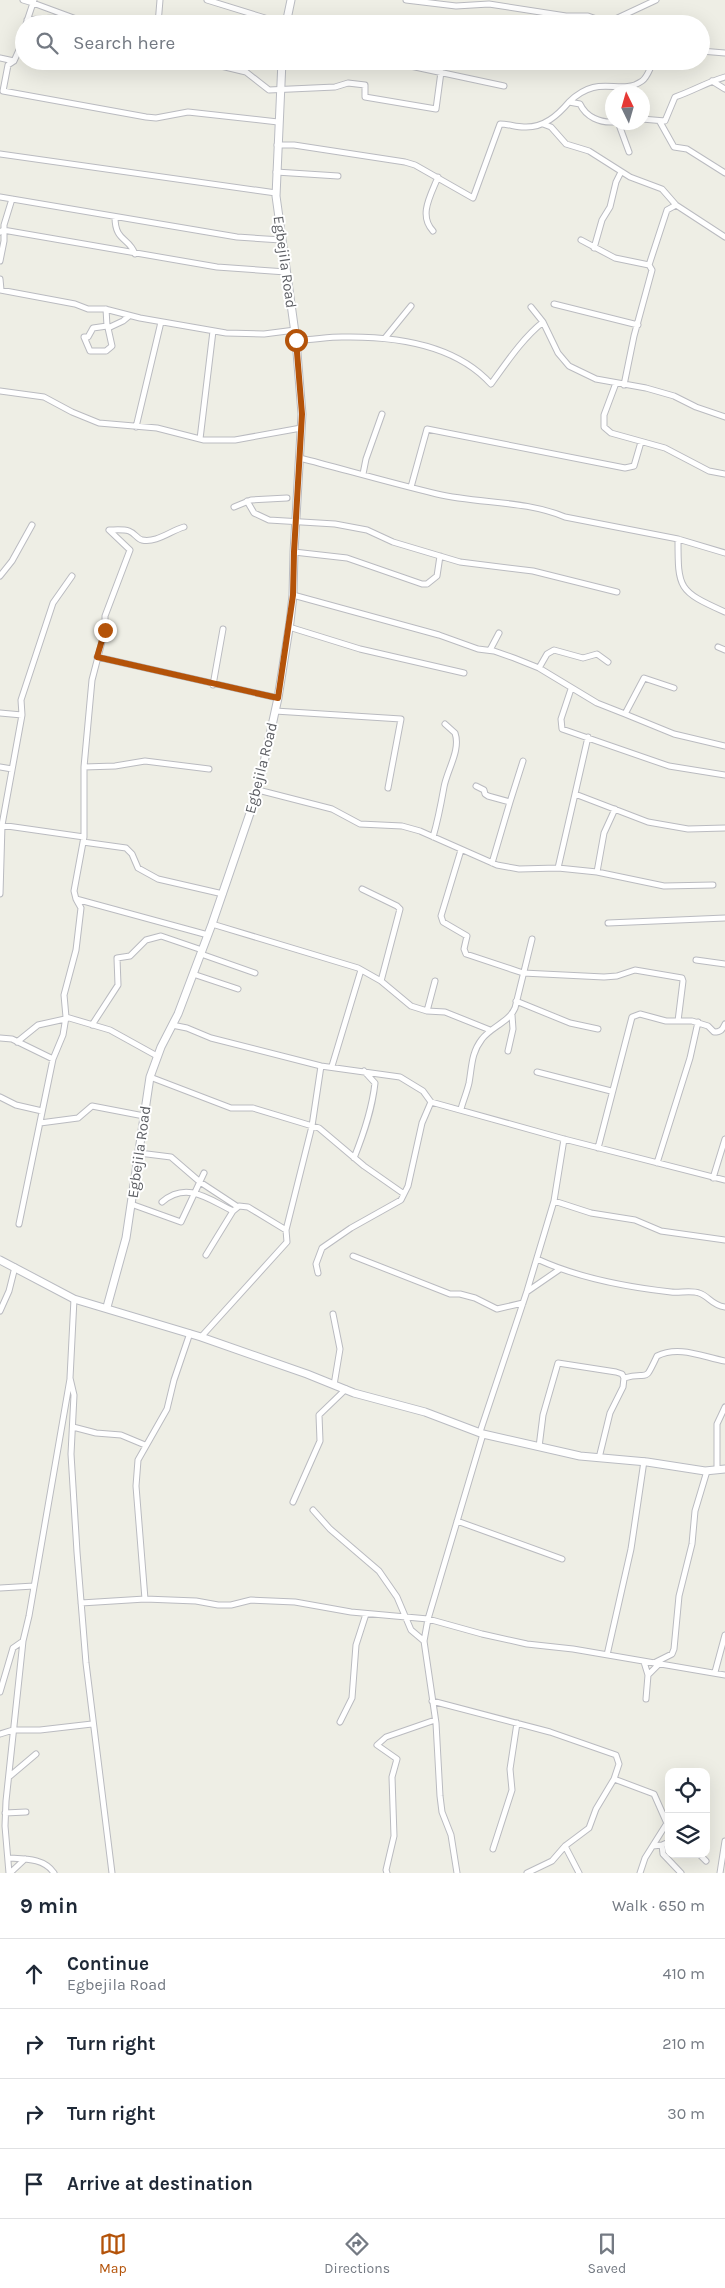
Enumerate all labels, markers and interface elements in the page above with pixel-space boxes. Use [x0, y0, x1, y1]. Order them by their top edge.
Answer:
search box [15, 15, 710, 70]
icon: search [33, 29, 61, 57]
text: Search here [73, 32, 175, 54]
north arrow [605, 85, 650, 130]
street label: Egbejila Road [270, 215, 300, 309]
route start [285, 329, 308, 352]
route end [94, 619, 117, 642]
street label: Egbejila Road [241, 721, 281, 815]
street label: Egbejila Road [124, 1105, 154, 1199]
map controls [665, 1768, 710, 1858]
button: locate [665, 1768, 710, 1813]
button: layers [665, 1813, 710, 1858]
text: 9 min [20, 1894, 78, 1918]
text: Walk · 650 m [612, 1896, 705, 1915]
text: Continue [67, 1953, 149, 1975]
icon: ahead [20, 1960, 48, 1988]
text: 410 m [663, 1964, 705, 1983]
text: Egbejila Road [67, 1975, 166, 1994]
icon: right [20, 2030, 48, 2058]
text: Turn right [67, 2033, 156, 2055]
text: 210 m [662, 2034, 705, 2053]
icon: right [20, 2100, 48, 2128]
text: Turn right [67, 2103, 156, 2125]
text: 30 m [667, 2104, 705, 2123]
icon: arrive [20, 2170, 48, 2198]
text: Arrive at destination [67, 2173, 253, 2195]
tab: Map [99, 2230, 127, 2277]
tab: Directions [324, 2230, 390, 2277]
tab: Saved [588, 2230, 626, 2277]

